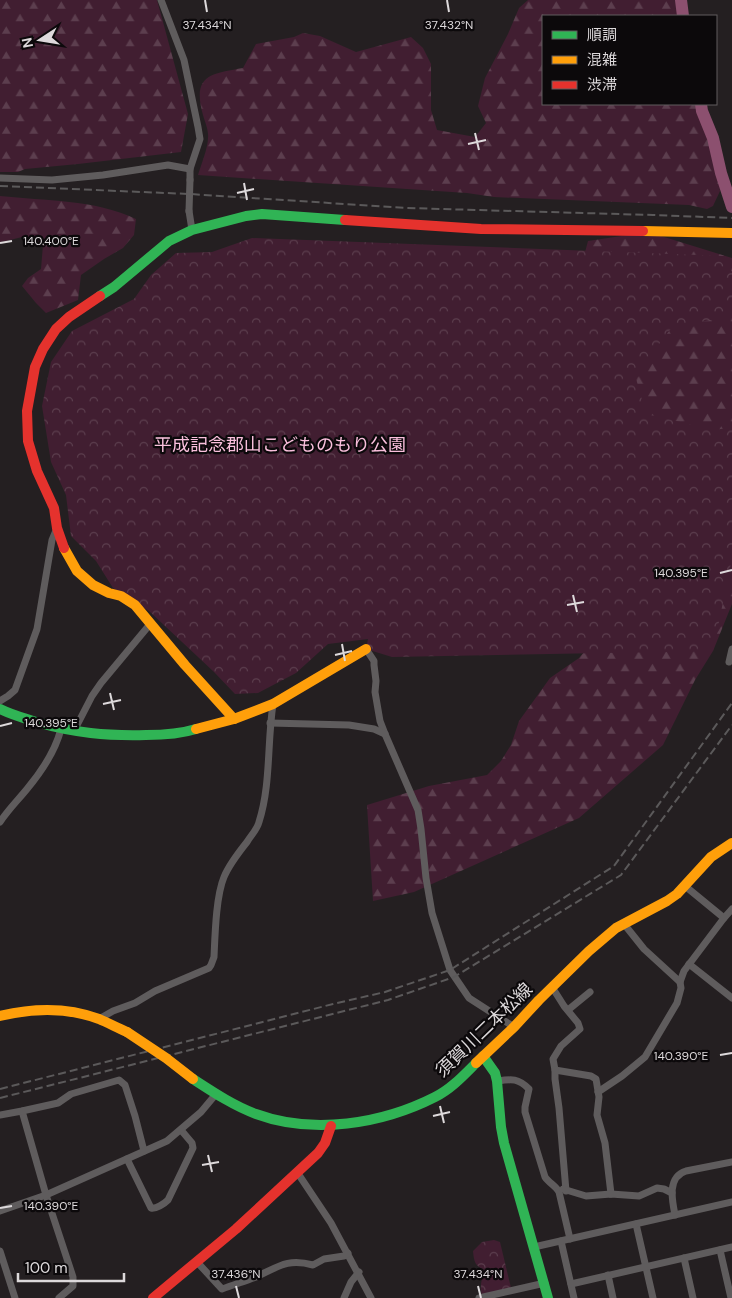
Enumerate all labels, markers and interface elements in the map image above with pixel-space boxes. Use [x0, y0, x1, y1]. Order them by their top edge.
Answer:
north arrow [15, 15, 65, 65]
legend [542, 15, 717, 105]
text: 37.434°N [182, 17, 232, 33]
text: 37.432°N [425, 17, 473, 33]
text: 順調 [587, 25, 617, 45]
text: N [17, 36, 37, 50]
text: 混雑 [587, 50, 617, 70]
text: 渋滞 [587, 75, 617, 95]
text: 140.400°E [23, 233, 79, 249]
park label: 平成記念郡山こどものもり公園 [154, 433, 406, 457]
text: 140.395°E [654, 565, 708, 581]
text: 140.395°E [24, 715, 78, 731]
street label: 須賀川二本松線 [430, 978, 538, 1082]
text: 140.390°E [654, 1048, 708, 1064]
text: 140.390°E [24, 1198, 78, 1214]
scale bar [18, 1250, 124, 1282]
text: 100 m [25, 1258, 68, 1278]
text: 37.436°N [211, 1266, 261, 1282]
text: 37.434°N [453, 1266, 503, 1282]

